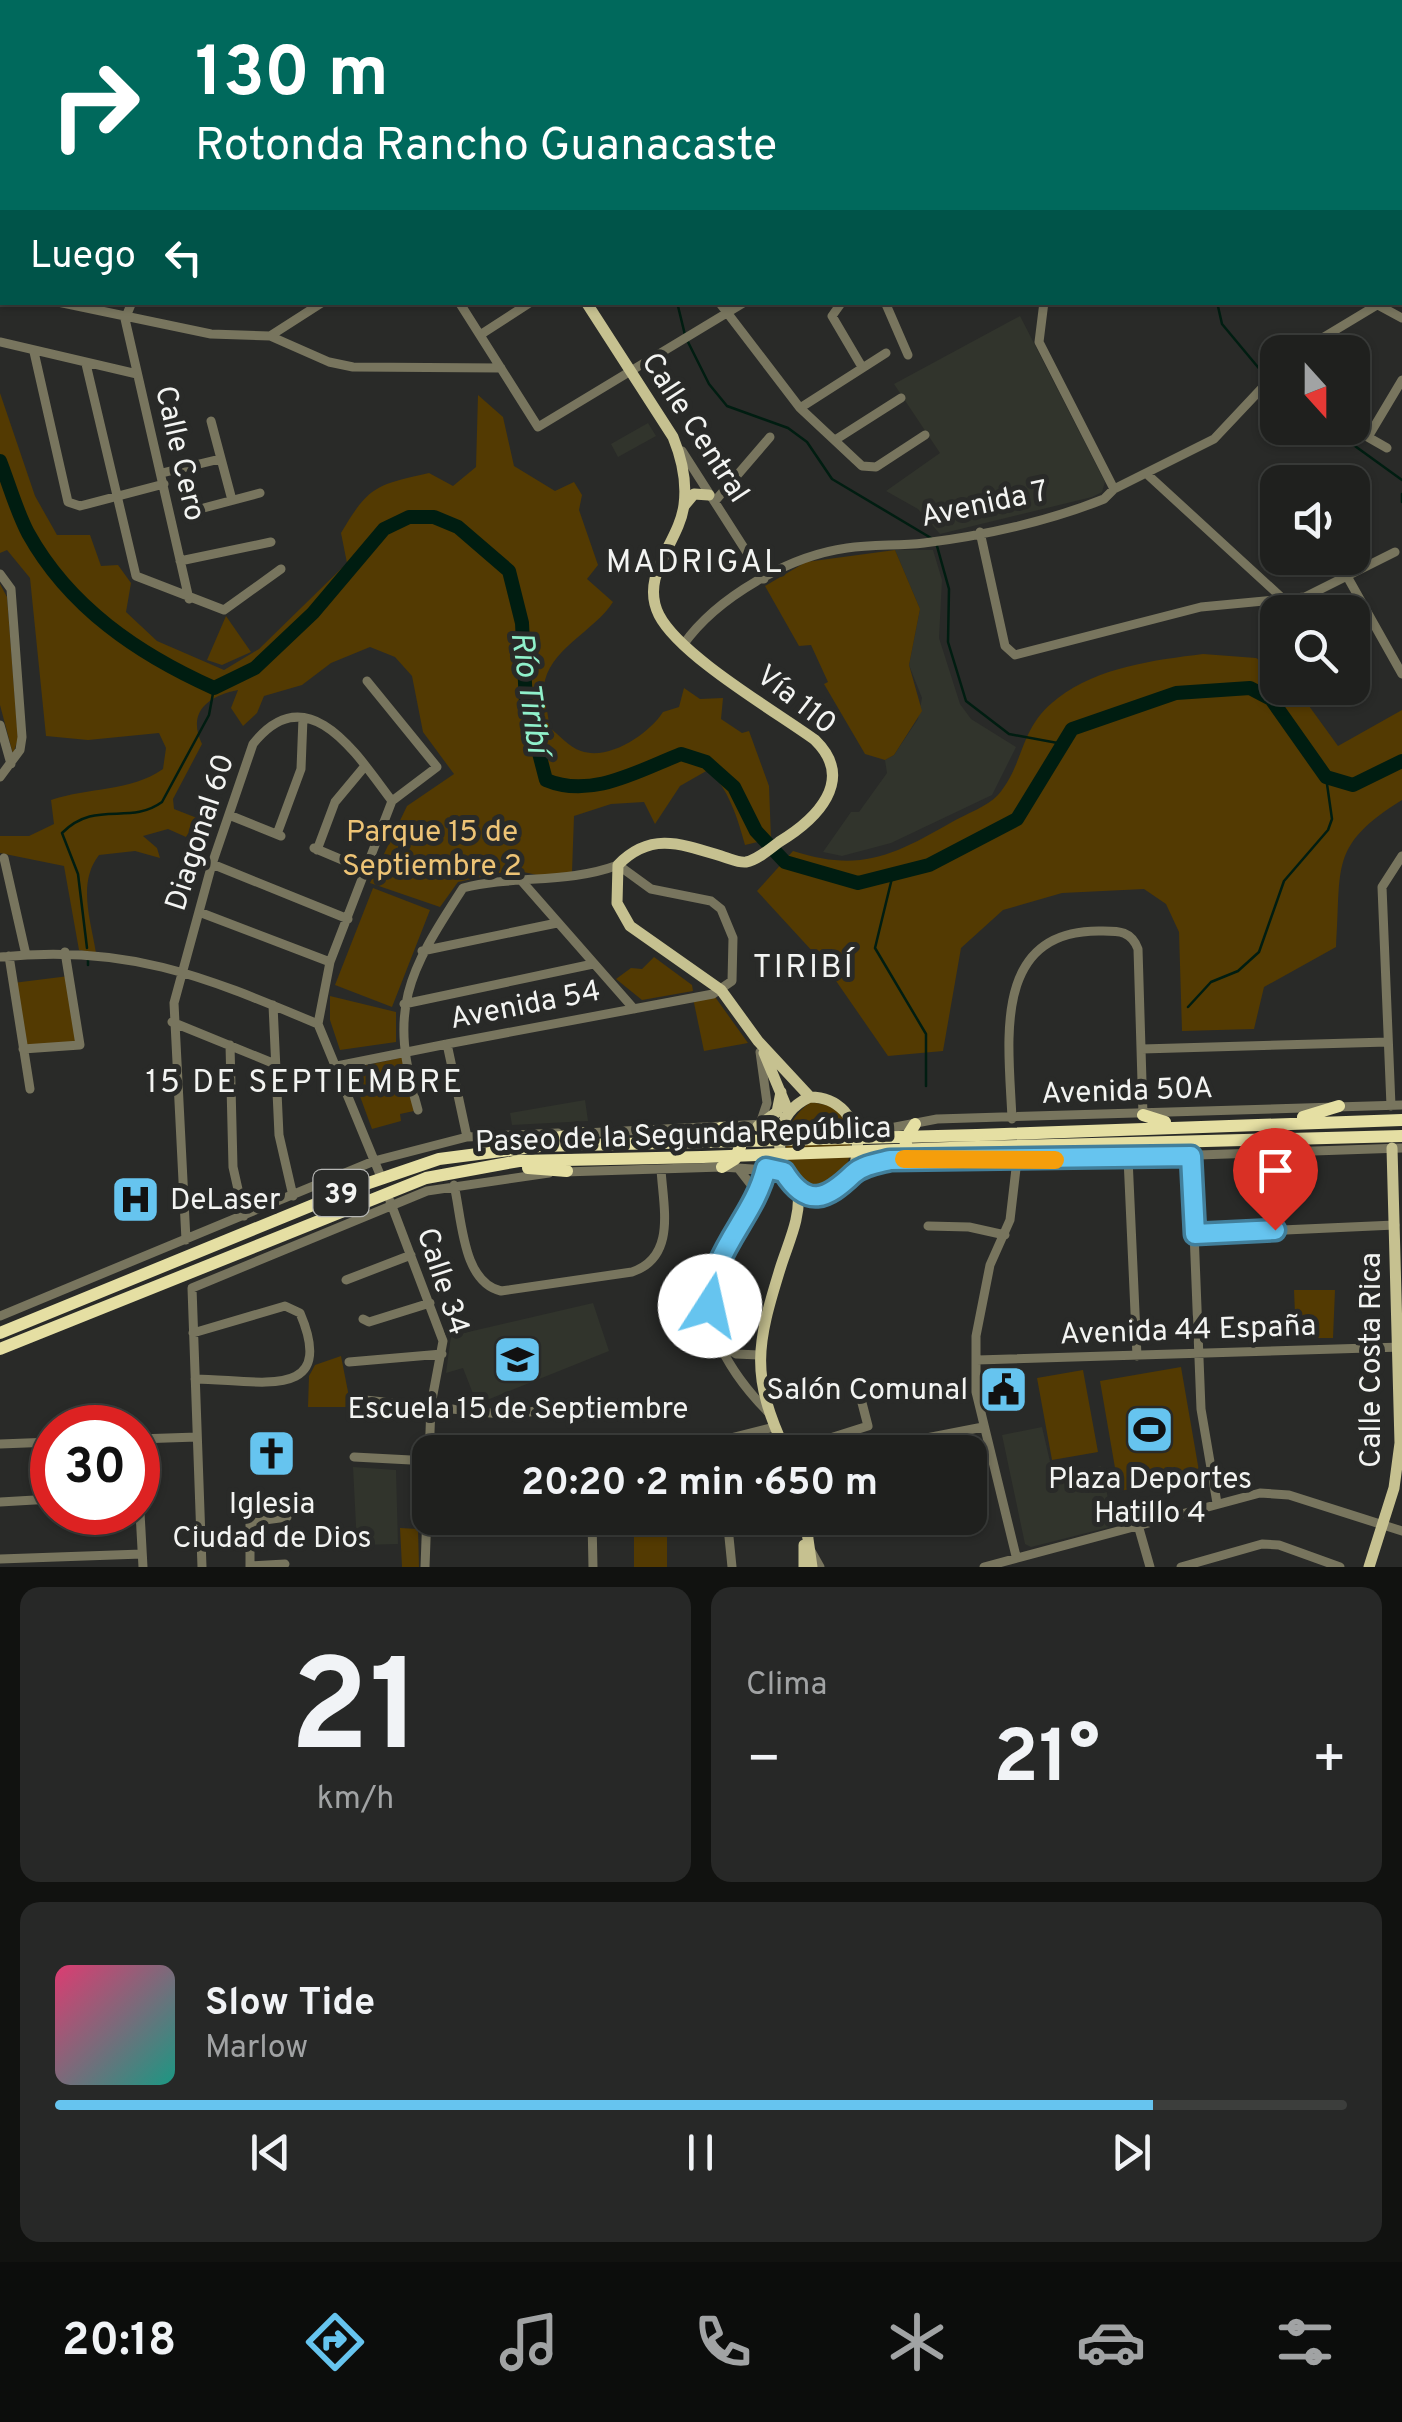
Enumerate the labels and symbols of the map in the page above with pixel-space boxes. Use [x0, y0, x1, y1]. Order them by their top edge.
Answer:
north arrow [1260, 335, 1370, 445]
street label: Calle Central [632, 346, 756, 510]
street label: Calle Cero [145, 382, 212, 525]
street label: Avenida 7 [917, 474, 1052, 537]
district label: MADRIGAL [606, 544, 784, 584]
water label: Río Tiribí [500, 629, 557, 763]
street label: Vía 110 [748, 658, 843, 744]
street label: Diagonal 60 [159, 750, 244, 916]
park label: Parque 15 de Septiembre 2 [342, 815, 522, 886]
district label: TIRIBÍ [753, 947, 856, 989]
street label: Avenida 54 [447, 974, 604, 1039]
district label: 15 DE SEPTIEMBRE [146, 1064, 464, 1104]
street label: Avenida 50A [1040, 1071, 1214, 1114]
street label: Paseo de la Segunda República [474, 1111, 892, 1162]
pin [1233, 1128, 1318, 1231]
road number: 39 [314, 1170, 368, 1216]
hospital icon: DeLaser [109, 1173, 161, 1225]
place label: DeLaser [170, 1183, 281, 1220]
street label: Calle 34 [407, 1223, 476, 1340]
street label: Calle Costa Rica [1354, 1252, 1391, 1468]
position arrow [658, 1254, 762, 1358]
street label: Avenida 44 España [1059, 1309, 1317, 1354]
school or university icon: Escuela 15 de Septiembre [492, 1333, 544, 1385]
public building icon: Salón Comunal [977, 1363, 1029, 1415]
place label: Salón Comunal [766, 1373, 968, 1410]
place label: Escuela 15 de Septiembre [348, 1392, 688, 1429]
sports icon: Plaza Deportes Hatillo 4 [1124, 1403, 1176, 1455]
speed limit sign: 30 [30, 1405, 160, 1535]
church icon: Iglesia Ciudad de Dios [246, 1428, 298, 1480]
place label: Plaza Deportes Hatillo 4 [1048, 1462, 1252, 1533]
place label: Iglesia Ciudad de Dios [172, 1487, 372, 1558]

